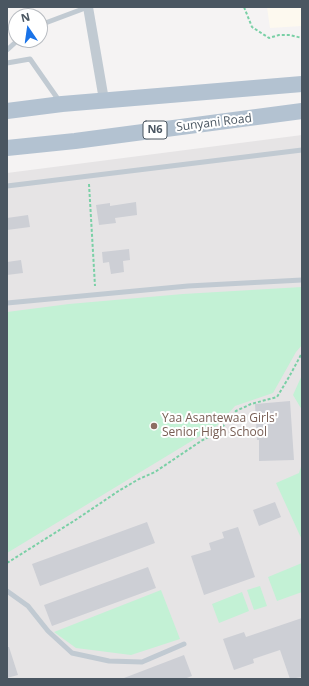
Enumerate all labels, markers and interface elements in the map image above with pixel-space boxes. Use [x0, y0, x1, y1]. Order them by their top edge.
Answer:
north arrow [8, 8, 48, 48]
text: N [19, 8, 31, 25]
street label: Sunyani Road [175, 111, 253, 135]
road number: N6 [143, 121, 167, 139]
place label: Yaa Asantewaa Girls' Senior High School [162, 412, 277, 440]
marker: Yaa Asantewaa Girls' Senior High School [149, 421, 159, 431]

